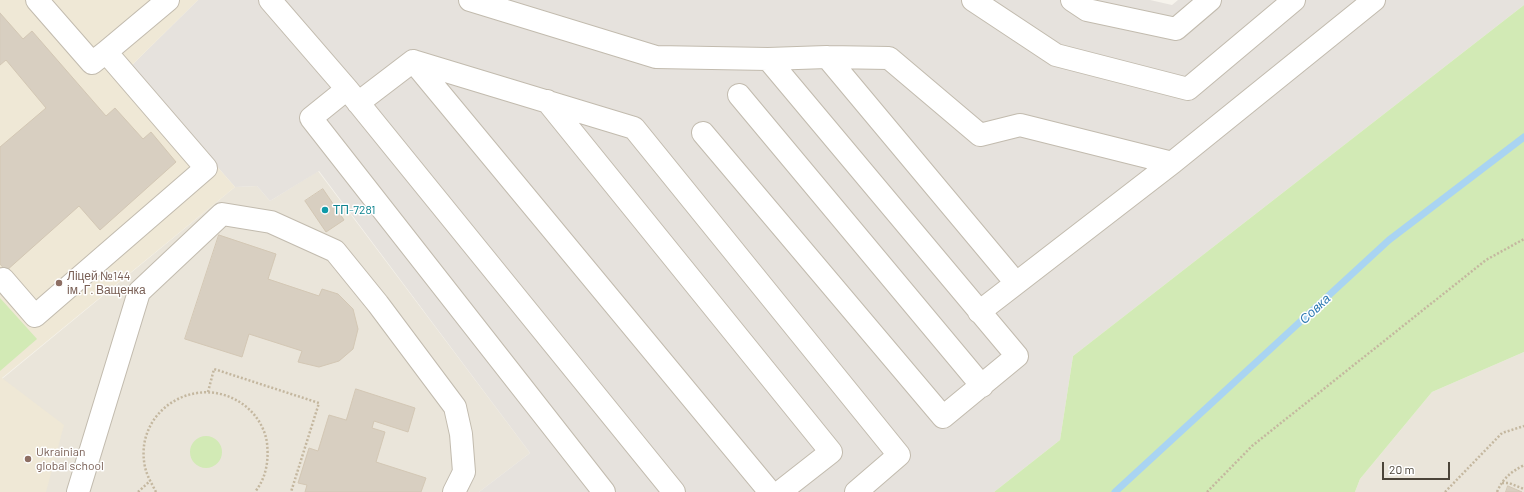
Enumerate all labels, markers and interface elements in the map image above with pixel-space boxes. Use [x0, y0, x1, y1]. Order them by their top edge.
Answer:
place label: ТП-7281 [333, 203, 376, 217]
marker: ТП-7281 [320, 205, 330, 215]
place label: Ліцей №144 ім. Г. Ващенка [67, 269, 146, 297]
marker: Ліцей №144 ім. Г. Ващенка [54, 278, 64, 288]
water label: Совка [1296, 291, 1334, 327]
place label: Ukrainian global school [36, 445, 104, 473]
marker: Ukrainian global school [23, 454, 33, 464]
scale bar [1384, 454, 1452, 480]
text: 20 m [1389, 462, 1415, 476]

